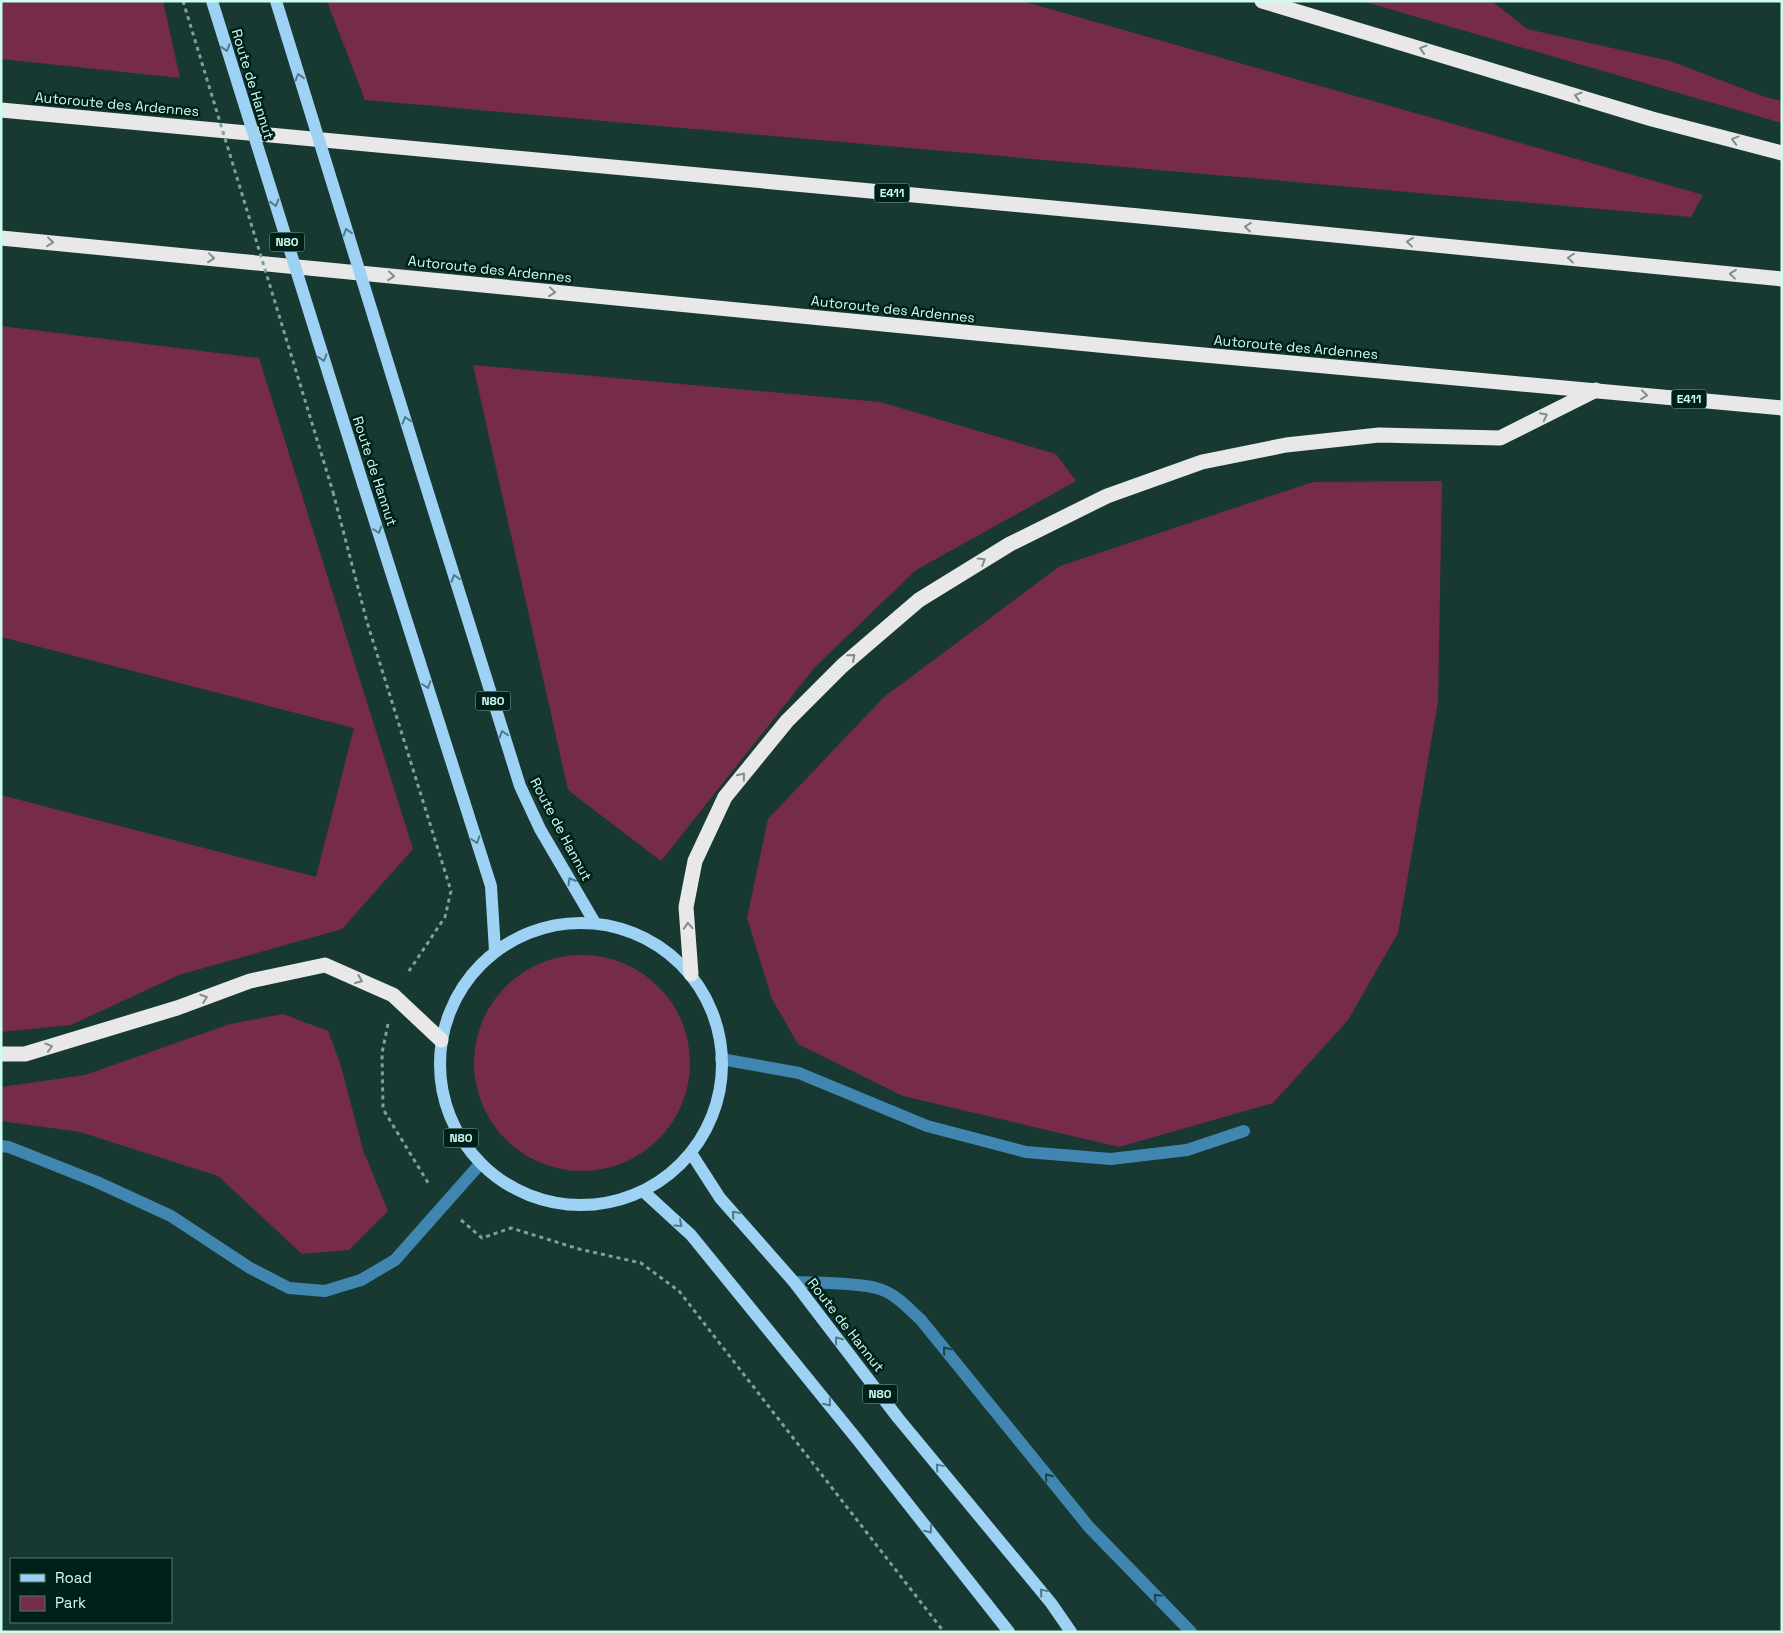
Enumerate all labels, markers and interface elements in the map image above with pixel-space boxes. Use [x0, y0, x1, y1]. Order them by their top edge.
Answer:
street label: Route de Hannut [228, 27, 278, 141]
one-way arrow [221, 43, 231, 51]
one-way arrow [1419, 44, 1427, 54]
one-way arrow [295, 73, 305, 81]
street label: Autoroute des Ardennes [34, 88, 200, 120]
one-way arrow [1575, 92, 1583, 102]
one-way arrow [1731, 136, 1739, 146]
road number: E411 [874, 184, 910, 202]
one-way arrow [269, 198, 279, 206]
one-way arrow [1244, 222, 1252, 233]
one-way arrow [343, 228, 353, 236]
road number: N80 [270, 232, 304, 252]
one-way arrow [46, 237, 54, 248]
one-way arrow [1405, 237, 1413, 248]
street label: Autoroute des Ardennes [407, 251, 573, 287]
one-way arrow [208, 252, 216, 263]
one-way arrow [1567, 253, 1575, 264]
one-way arrow [1729, 269, 1737, 280]
one-way arrow [387, 270, 395, 281]
one-way arrow [549, 286, 557, 297]
street label: Autoroute des Ardennes [810, 291, 976, 327]
street label: Autoroute des Ardennes [1213, 331, 1379, 363]
one-way arrow [318, 353, 328, 362]
one-way arrow [1640, 389, 1648, 400]
road number: E411 [1672, 389, 1706, 408]
one-way arrow [1538, 412, 1547, 422]
street label: Route de Hannut [349, 414, 401, 528]
one-way arrow [402, 417, 412, 425]
one-way arrow [372, 525, 382, 534]
one-way arrow [977, 558, 986, 567]
one-way arrow [451, 575, 461, 583]
one-way arrow [846, 655, 855, 663]
one-way arrow [421, 680, 431, 689]
road number: N80 [476, 691, 510, 710]
one-way arrow [499, 730, 509, 738]
one-way arrow [736, 773, 745, 782]
street label: Route de Hannut [526, 774, 596, 884]
one-way arrow [470, 835, 480, 844]
one-way arrow [567, 877, 577, 886]
one-way arrow [682, 921, 693, 929]
one-way arrow [354, 974, 363, 985]
one-way arrow [199, 994, 208, 1004]
one-way arrow [44, 1042, 53, 1052]
road number: N80 [444, 1128, 478, 1148]
one-way arrow [732, 1211, 741, 1220]
one-way arrow [674, 1218, 683, 1227]
street label: Route de Hannut [804, 1274, 888, 1376]
one-way arrow [835, 1336, 844, 1346]
one-way arrow [942, 1347, 951, 1356]
road number: N80 [862, 1385, 898, 1404]
one-way arrow [822, 1397, 831, 1406]
one-way arrow [936, 1464, 945, 1473]
one-way arrow [1045, 1473, 1054, 1482]
one-way arrow [923, 1524, 932, 1534]
legend [10, 1558, 172, 1623]
text: Road [55, 1568, 92, 1587]
one-way arrow [1040, 1589, 1048, 1598]
text: Park [55, 1593, 86, 1612]
one-way arrow [1154, 1594, 1163, 1603]

